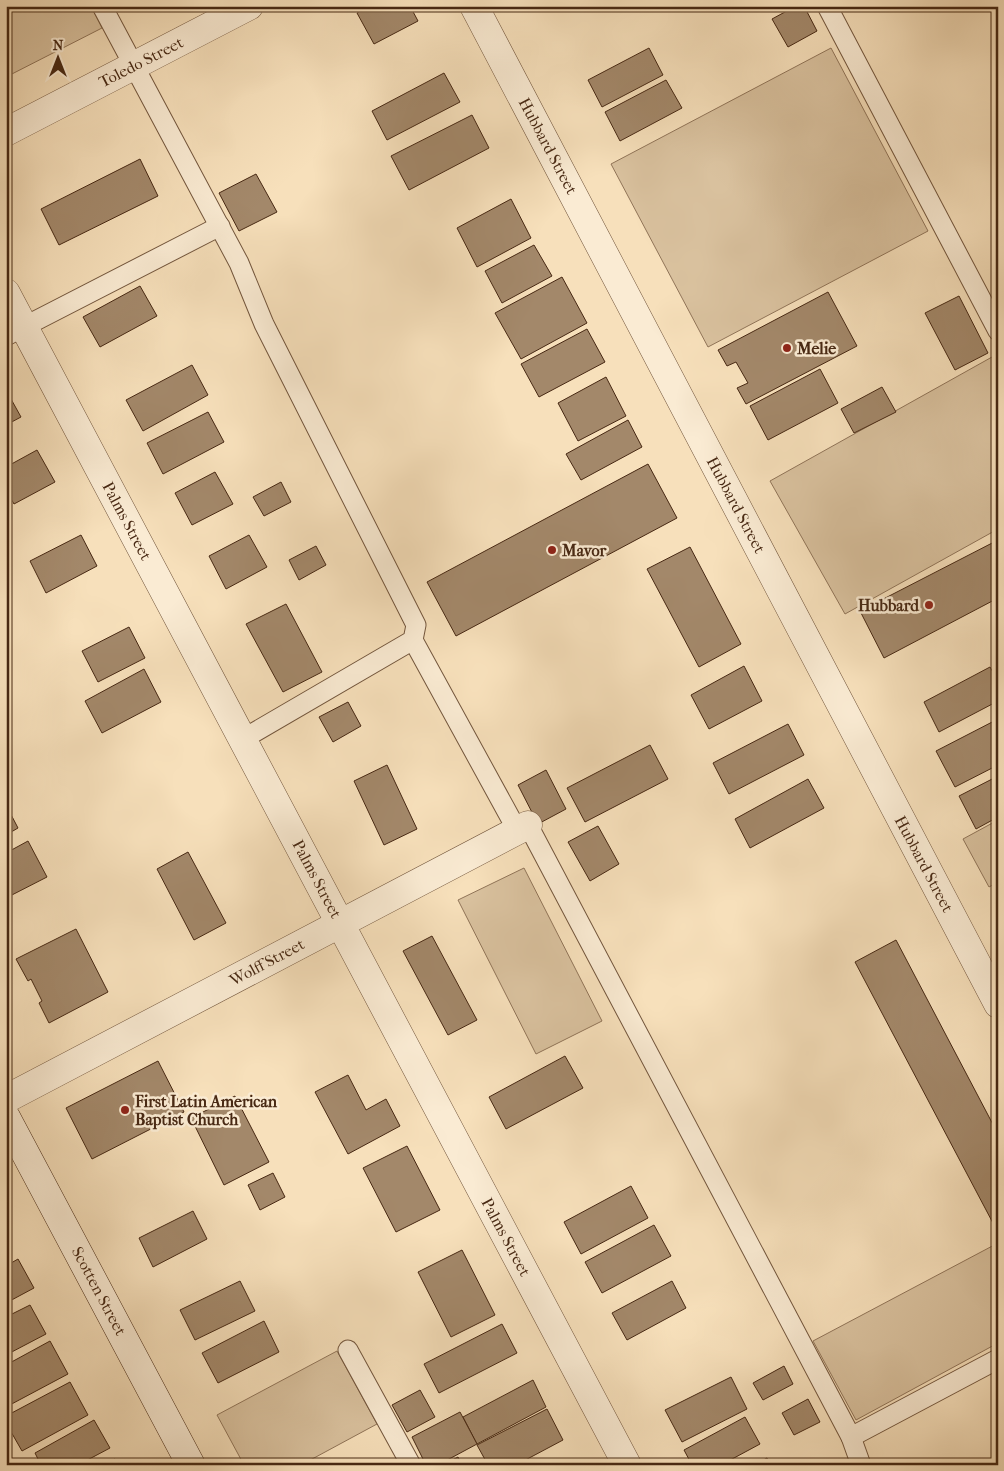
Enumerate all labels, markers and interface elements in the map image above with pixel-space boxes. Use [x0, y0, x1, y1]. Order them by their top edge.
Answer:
north arrow [32, 32, 82, 82]
street label: Toledo Street [96, 33, 187, 91]
text: N [53, 37, 64, 54]
street label: Hubbard Street [515, 95, 582, 198]
place label: Melie [796, 339, 836, 358]
marker: Melie [781, 342, 793, 354]
street label: Hubbard Street [703, 454, 770, 557]
street label: Palms Street [98, 478, 156, 564]
place label: Mavor [561, 541, 607, 560]
marker: Mavor [546, 544, 558, 556]
place label: Hubbard [858, 596, 920, 615]
marker: Hubbard [923, 599, 935, 611]
street label: Hubbard Street [891, 813, 958, 916]
street label: Palms Street [288, 836, 346, 922]
street label: Wolff Street [225, 934, 308, 990]
place label: First Latin American Baptist Church [134, 1092, 278, 1130]
marker: First Latin American Baptist Church [119, 1104, 131, 1116]
street label: Palms Street [477, 1194, 535, 1280]
street label: Scotten Street [68, 1243, 130, 1339]

